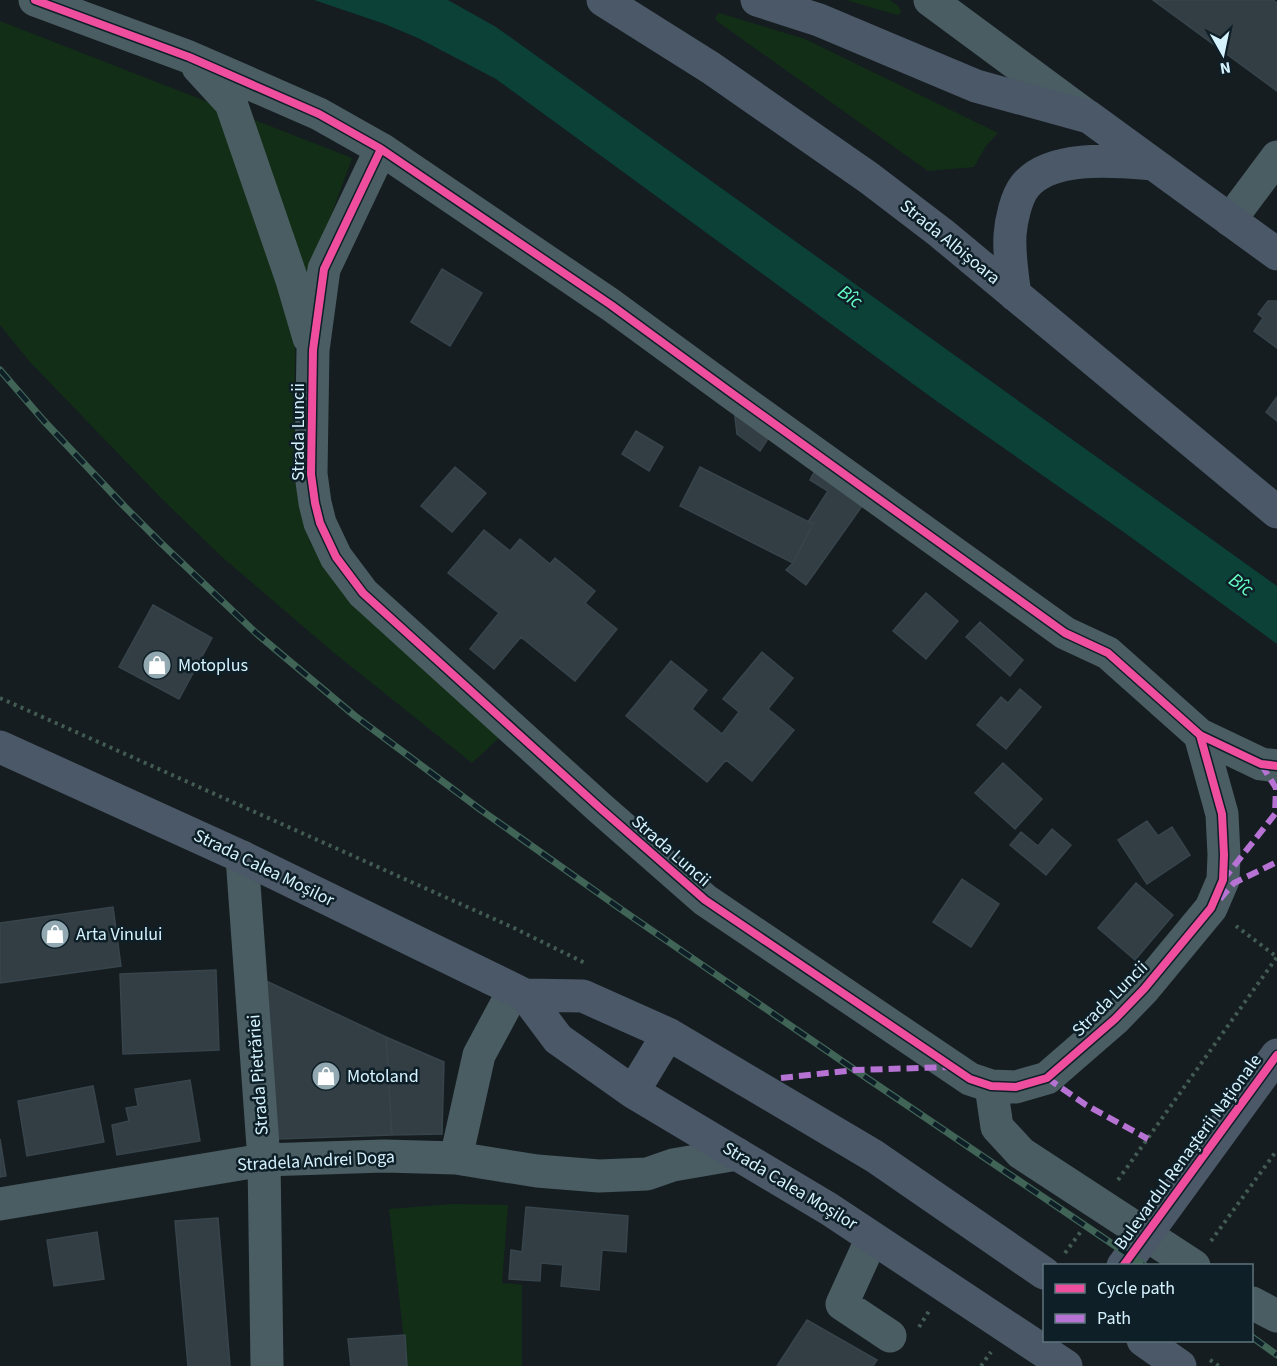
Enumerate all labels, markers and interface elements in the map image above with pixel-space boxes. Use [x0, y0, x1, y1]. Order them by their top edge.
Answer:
north arrow [1193, 24, 1253, 84]
text: N [1218, 56, 1232, 80]
street label: Strada Albișoara [894, 194, 1006, 290]
water label: Bîc [832, 278, 869, 316]
street label: Strada Luncii [286, 383, 311, 481]
water label: Bîc [1223, 566, 1260, 604]
shop icon: Motoplus [141, 649, 173, 681]
place label: Motoplus [178, 653, 248, 678]
street label: Strada Luncii [626, 809, 716, 893]
street label: Strada Calea Moșilor [190, 823, 339, 913]
shop icon: Arta Vinului [39, 918, 71, 950]
place label: Arta Vinului [76, 922, 163, 947]
street label: Strada Luncii [1066, 955, 1154, 1043]
street label: Strada Pietrăriei [241, 1014, 275, 1136]
street label: Bulevardul Renașterii Naționale [1108, 1049, 1268, 1255]
shop icon: Motoland [310, 1060, 342, 1092]
place label: Motoland [347, 1064, 419, 1089]
street label: Strada Calea Moșilor [718, 1136, 863, 1237]
street label: Stradela Andrei Doga [237, 1144, 395, 1178]
legend [1043, 1264, 1253, 1342]
text: Cycle path [1097, 1276, 1175, 1301]
text: Path [1097, 1306, 1131, 1331]

